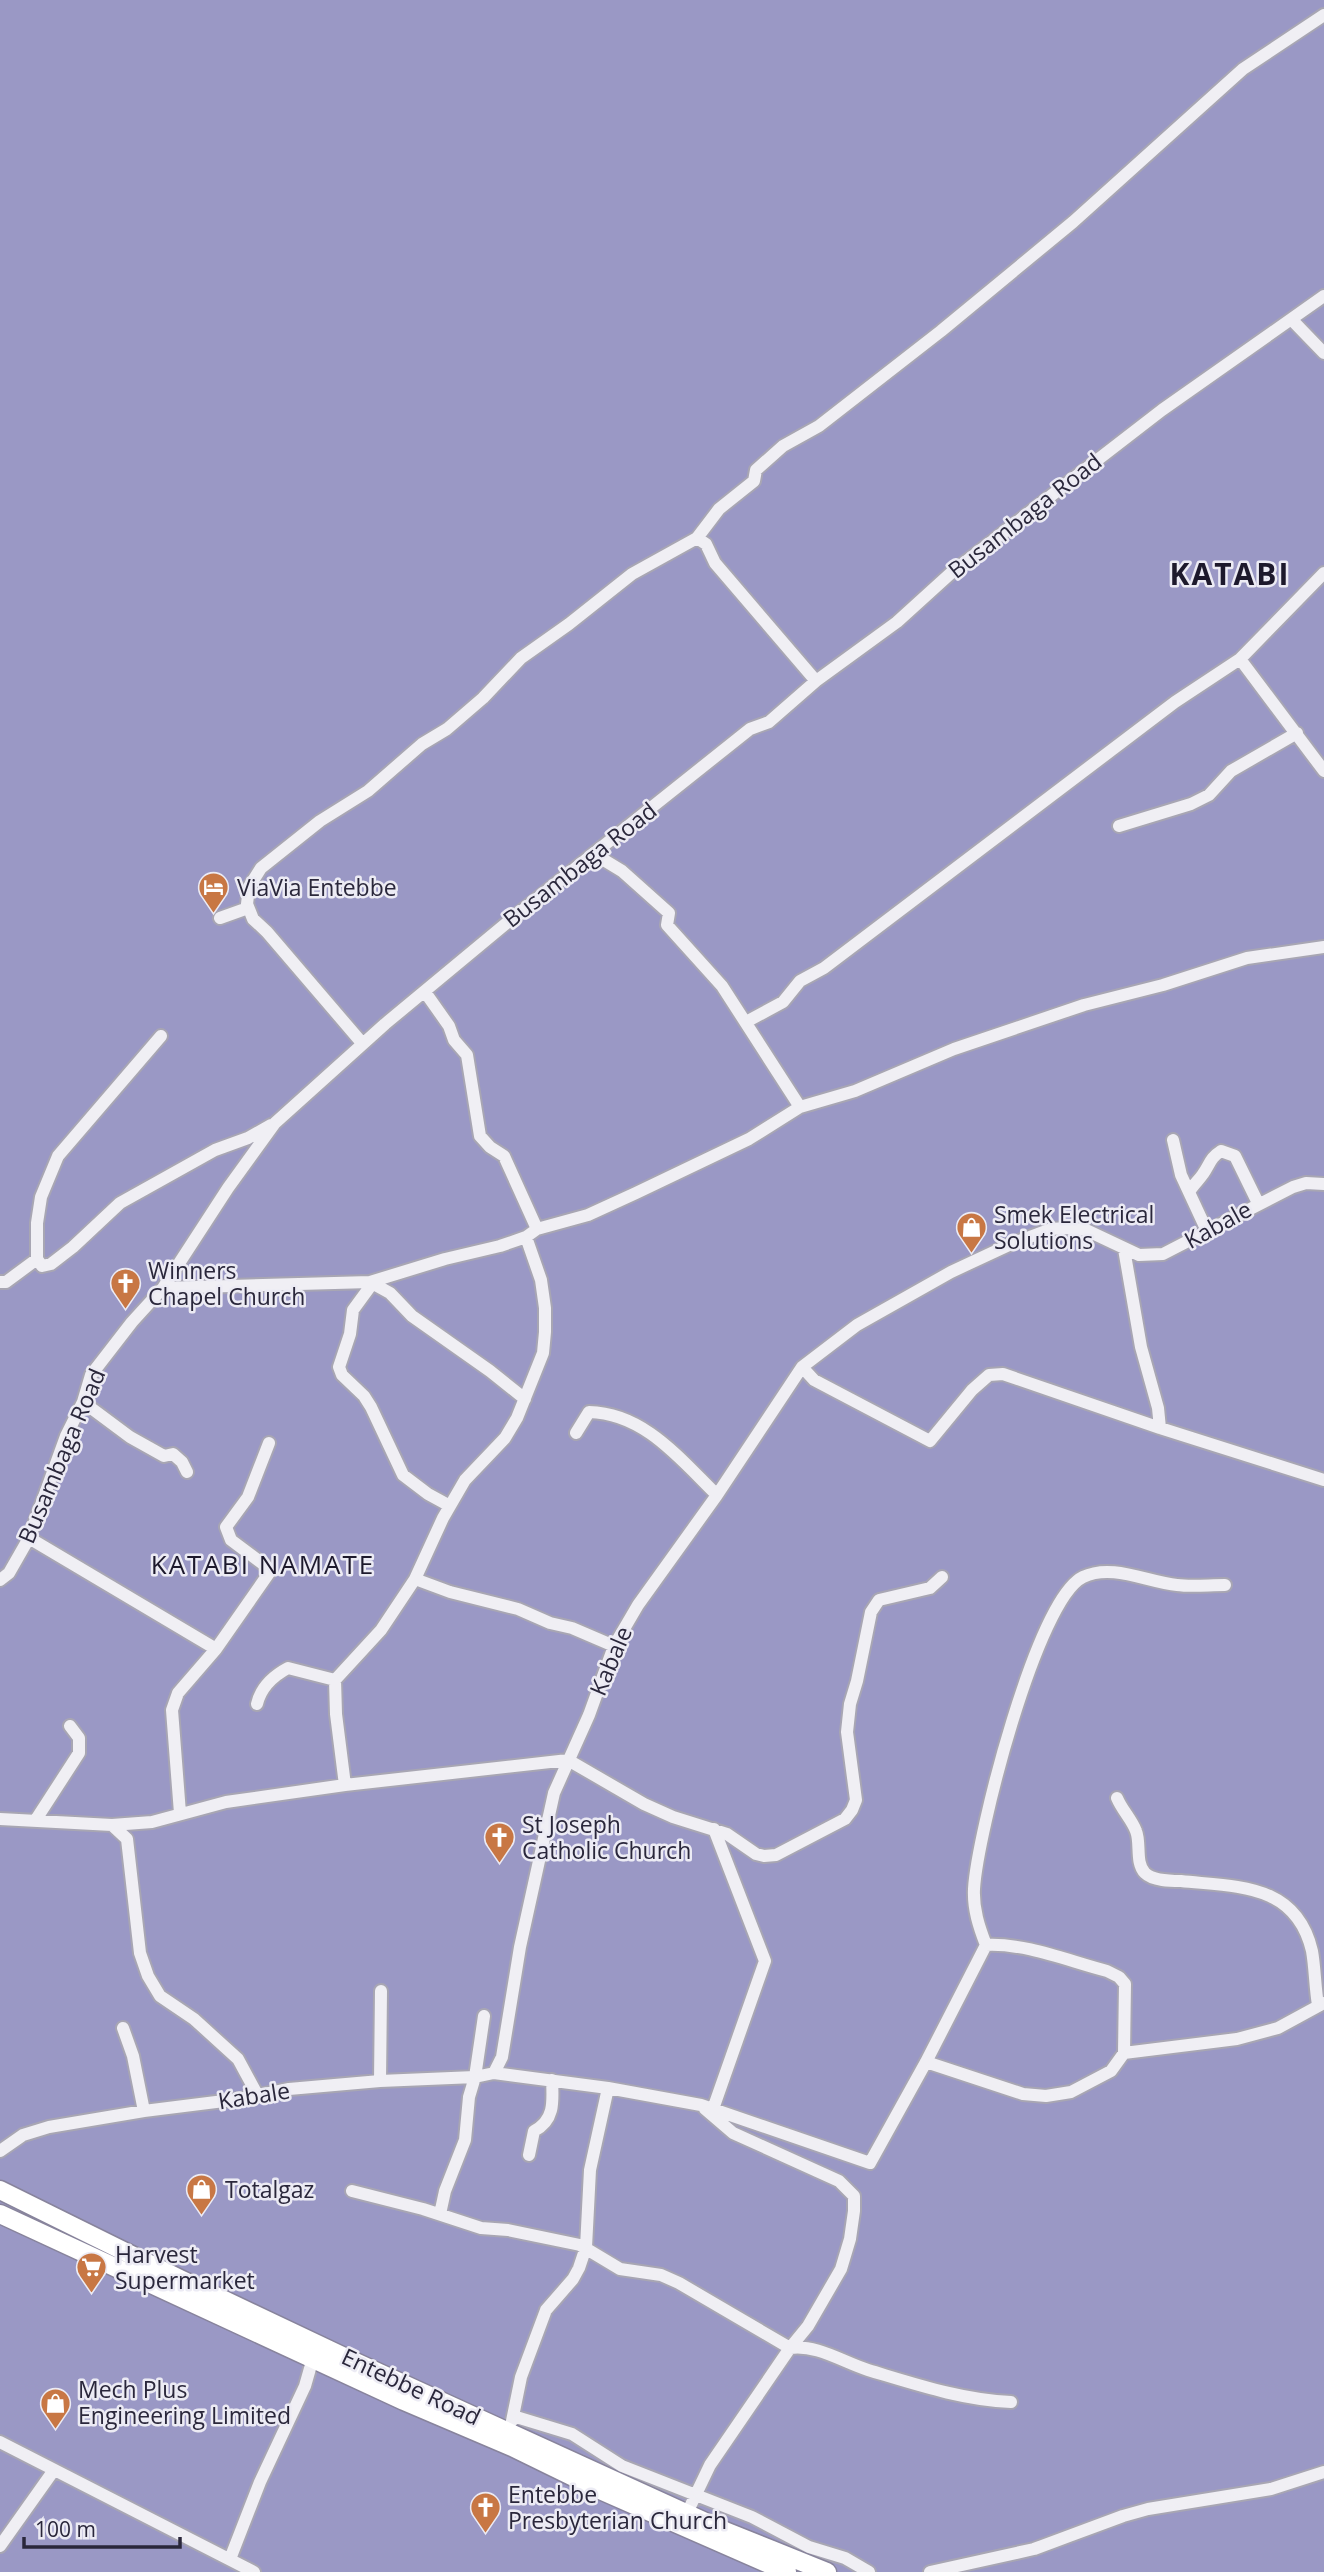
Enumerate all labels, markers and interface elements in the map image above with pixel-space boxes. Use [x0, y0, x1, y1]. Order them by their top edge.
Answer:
street label: Busambaga Road [941, 445, 1108, 585]
district label: KATABI [1170, 553, 1290, 594]
street label: Busambaga Road [496, 794, 663, 934]
hotel icon: ViaVia Entebbe [197, 871, 231, 915]
place label: ViaVia Entebbe [237, 871, 397, 903]
street label: Kabale [1178, 1193, 1257, 1256]
place label: Smek Electrical Solutions [994, 1198, 1154, 1256]
shop icon: Smek Electrical Solutions [954, 1211, 988, 1255]
place label: Winners Chapel Church [148, 1254, 305, 1312]
church icon: Winners Chapel Church [108, 1267, 142, 1311]
street label: Busambaga Road [10, 1363, 112, 1548]
district label: KATABI NAMATE [151, 1546, 375, 1582]
street label: Kabale [581, 1621, 639, 1700]
place label: St Joseph Catholic Church [522, 1808, 691, 1866]
church icon: St Joseph Catholic Church [482, 1821, 516, 1865]
street label: Kabale [216, 2074, 292, 2116]
shop icon: Totalgaz [185, 2173, 219, 2217]
place label: Totalgaz [225, 2173, 314, 2205]
place label: Harvest Supermarket [115, 2238, 255, 2296]
supermarket icon: Harvest Supermarket [75, 2251, 109, 2295]
street label: Entebbe Road [337, 2340, 486, 2432]
place label: Mech Plus Engineering Limited [78, 2373, 291, 2431]
shop icon: Mech Plus Engineering Limited [38, 2386, 72, 2430]
place label: Entebbe Presbyterian Church [508, 2478, 727, 2536]
church icon: Entebbe Presbyterian Church [468, 2491, 502, 2535]
scale bar [24, 2506, 180, 2550]
text: 100 m [35, 2515, 96, 2543]

